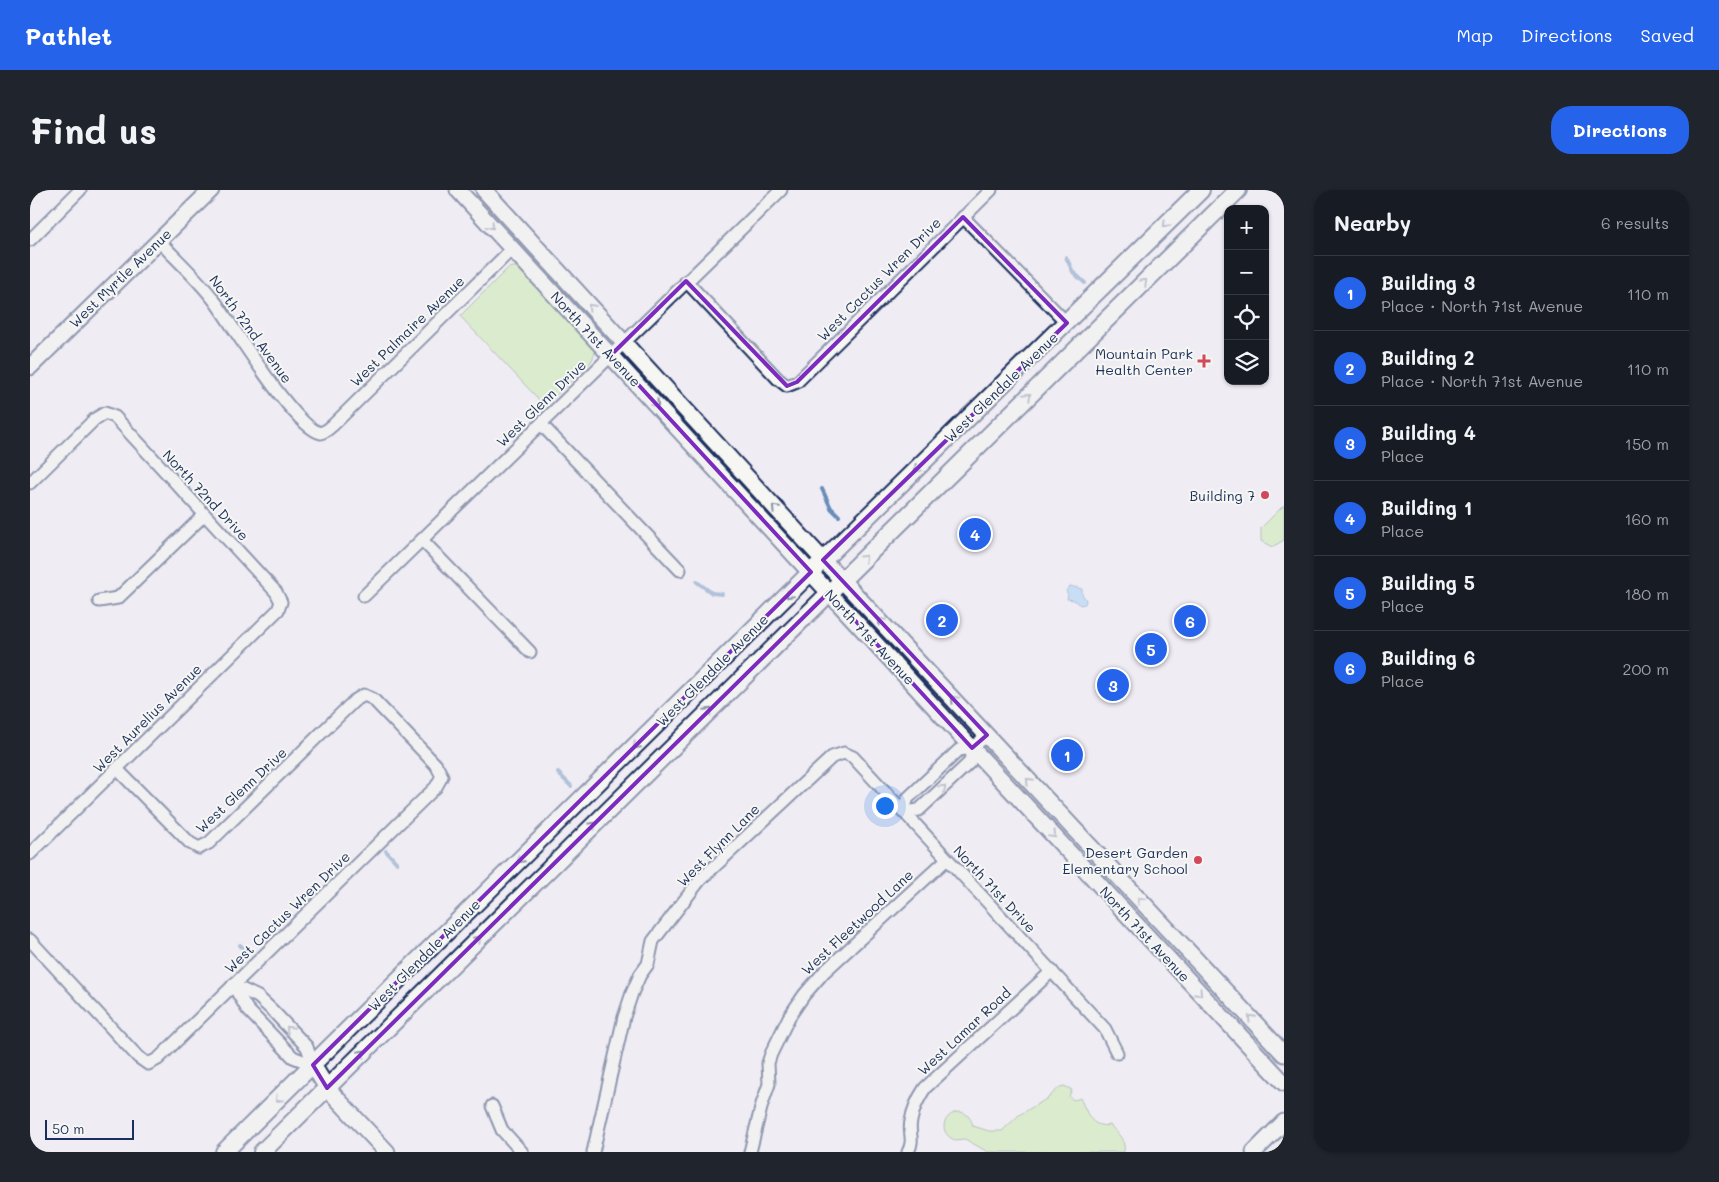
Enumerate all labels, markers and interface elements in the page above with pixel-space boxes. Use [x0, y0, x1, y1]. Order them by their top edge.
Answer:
text: Pathlet [25, 20, 112, 51]
text: Map [1456, 23, 1493, 47]
text: Directions [1521, 23, 1613, 47]
text: Saved [1641, 23, 1694, 47]
button: Directions [1551, 106, 1689, 154]
text: Find us [30, 107, 157, 153]
map controls [1224, 205, 1269, 385]
button: + [1224, 205, 1269, 250]
text: Nearby [1334, 209, 1411, 236]
text: 6 results [1601, 212, 1669, 233]
street label: West Cactus Wren Drive [813, 213, 945, 345]
one-way arrow [1163, 218, 1172, 227]
one-way arrow [485, 220, 494, 229]
street label: West Myrtle Avenue [65, 224, 175, 332]
button: − [1224, 250, 1269, 295]
text: Building 3 [1381, 270, 1475, 295]
street label: North 72nd Avenue [205, 271, 297, 387]
street label: West Palmaire Avenue [346, 271, 468, 391]
one-way arrow [1139, 279, 1148, 288]
text: 1 [1346, 283, 1354, 304]
text: 110 m [1627, 283, 1669, 304]
street label: North 71st Avenue [547, 287, 645, 391]
button: locate [1224, 295, 1269, 340]
text: Place · North 71st Avenue [1381, 295, 1583, 316]
one-way arrow [587, 303, 596, 312]
street label: West Glendale Avenue [940, 328, 1062, 446]
button: layers [1224, 340, 1269, 385]
place label: Mountain Park Health Center [1095, 344, 1193, 379]
text: Building 2 [1381, 345, 1474, 370]
marker: Mountain Park Health Center [1197, 354, 1211, 368]
street label: West Glenn Drive [492, 355, 590, 451]
text: 2 [1346, 358, 1354, 379]
text: 110 m [1627, 358, 1669, 379]
text: Place · North 71st Avenue [1381, 370, 1583, 391]
one-way arrow [1023, 393, 1032, 402]
one-way arrow [650, 398, 659, 407]
text: Building 4 [1381, 420, 1476, 445]
text: 3 [1345, 433, 1355, 454]
text: 150 m [1625, 433, 1669, 454]
street label: North 72nd Drive [159, 445, 253, 545]
text: Place [1381, 445, 1424, 466]
one-way arrow [914, 463, 923, 472]
place label: Building 7 [1190, 486, 1255, 505]
marker: Building 7 [1259, 489, 1271, 501]
text: Building 1 [1381, 495, 1472, 520]
one-way arrow [772, 504, 781, 513]
text: 4 [1345, 508, 1355, 529]
text: 160 m [1624, 508, 1669, 529]
pin: 4 [959, 515, 991, 553]
text: Place [1381, 520, 1424, 541]
one-way arrow [858, 555, 867, 564]
text: Building 5 [1381, 570, 1475, 595]
text: 5 [1345, 583, 1355, 604]
text: 180 m [1624, 583, 1669, 604]
street label: North 71st Avenue [821, 585, 919, 689]
one-way arrow [786, 589, 795, 598]
text: Place [1381, 595, 1424, 616]
pin: 2 [926, 601, 958, 639]
pin: 6 [1174, 602, 1206, 640]
street label: West Glendale Avenue [652, 610, 772, 730]
one-way arrow [878, 618, 887, 627]
pin: 5 [1135, 630, 1167, 668]
text: Building 6 [1381, 645, 1475, 670]
text: 6 [1345, 658, 1355, 679]
text: 200 m [1622, 658, 1669, 679]
street label: West Aurelius Avenue [88, 659, 206, 777]
pin: 3 [1097, 666, 1129, 704]
text: Place [1381, 670, 1424, 691]
one-way arrow [951, 696, 960, 705]
one-way arrow [703, 708, 712, 717]
pin: 1 [1051, 736, 1083, 774]
one-way arrow [633, 740, 642, 749]
street label: West Glenn Drive [191, 743, 291, 837]
one-way arrow [1026, 777, 1035, 786]
one-way arrow [937, 785, 946, 794]
your location [872, 793, 898, 819]
street label: West Flynn Lane [673, 800, 763, 890]
one-way arrow [587, 822, 596, 831]
one-way arrow [1047, 829, 1056, 838]
street label: North 71st Drive [950, 841, 1040, 937]
place label: Desert Garden Elementary School [1062, 843, 1188, 878]
street label: West Cactus Wren Drive [220, 847, 354, 977]
one-way arrow [517, 854, 526, 863]
marker: Desert Garden Elementary School [1192, 854, 1204, 866]
street label: West Fleetwood Lane [797, 865, 917, 979]
street label: North 71st Avenue [1096, 882, 1194, 986]
street label: West Glendale Avenue [364, 895, 484, 1015]
one-way arrow [1137, 896, 1146, 905]
one-way arrow [472, 936, 481, 945]
street label: West Lamar Road [913, 983, 1015, 1079]
one-way arrow [1193, 987, 1202, 996]
one-way arrow [1248, 1015, 1257, 1024]
one-way arrow [286, 1025, 295, 1034]
one-way arrow [356, 1050, 365, 1059]
one-way arrow [275, 1093, 284, 1102]
scale bar [45, 1117, 134, 1140]
text: 50 m [52, 1119, 84, 1138]

